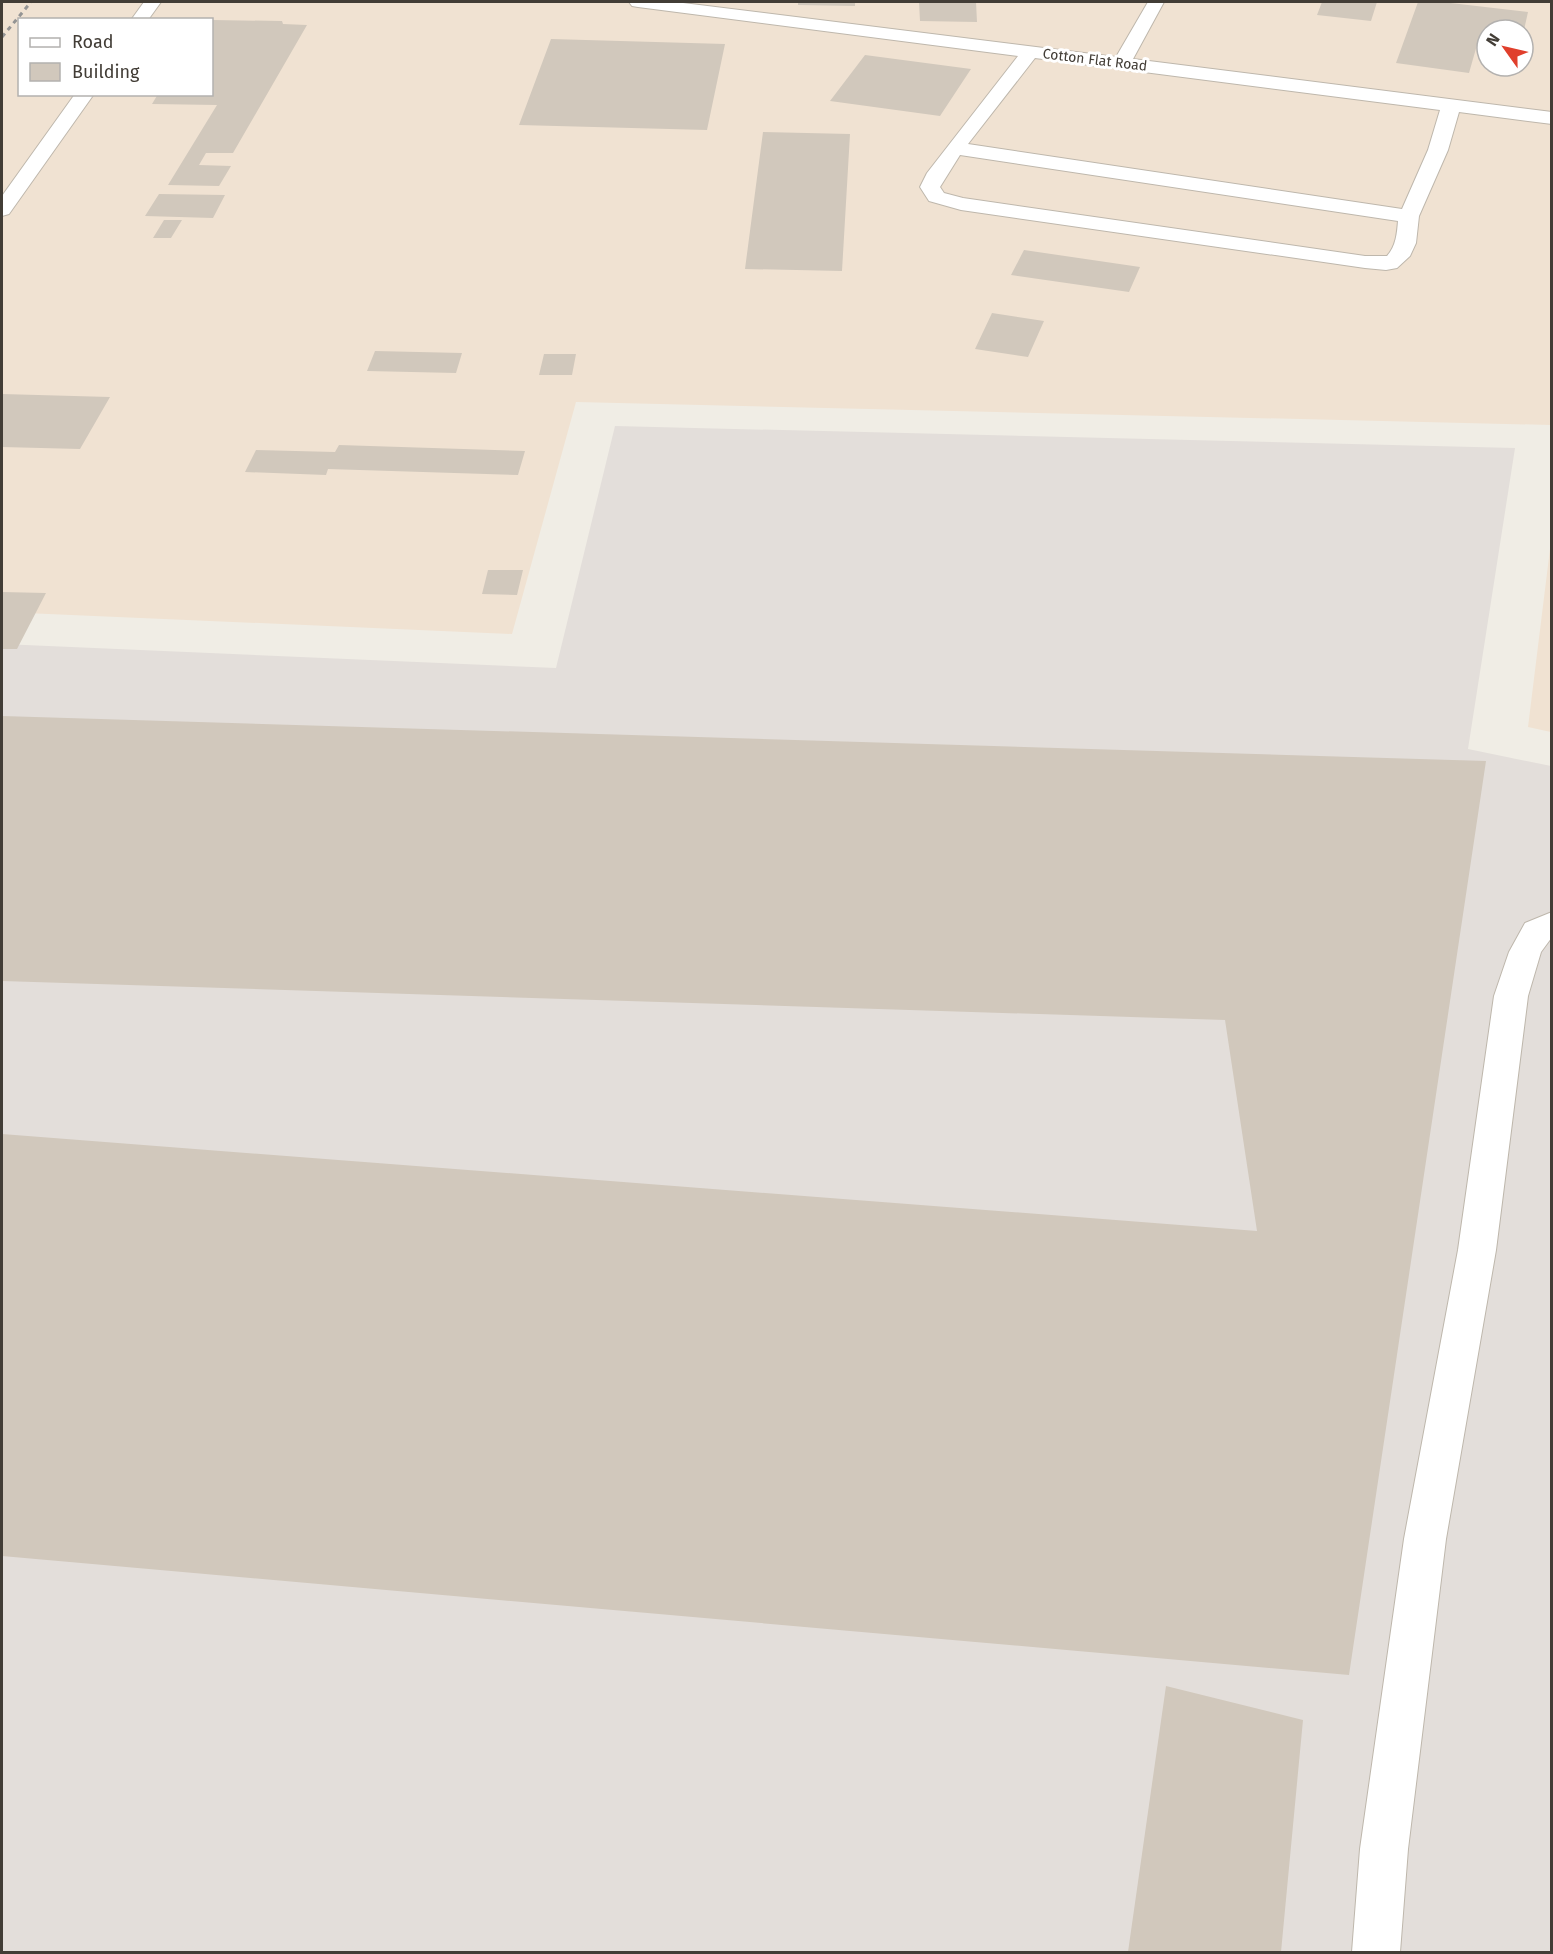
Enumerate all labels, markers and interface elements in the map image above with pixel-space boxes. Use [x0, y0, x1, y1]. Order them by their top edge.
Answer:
legend [18, 18, 213, 96]
north arrow [1475, 18, 1535, 78]
text: N [1482, 30, 1504, 50]
text: Road [72, 31, 114, 53]
street label: Cotton Flat Road [1042, 45, 1148, 75]
text: Building [72, 61, 140, 83]

